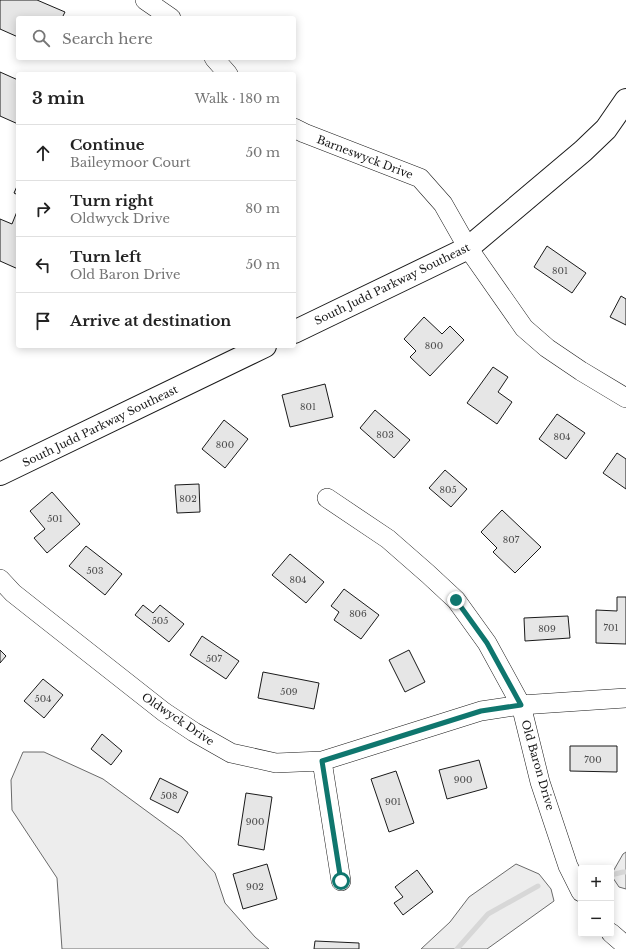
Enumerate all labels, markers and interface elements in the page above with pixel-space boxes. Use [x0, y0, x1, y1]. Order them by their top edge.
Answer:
search box [16, 16, 296, 60]
icon: search [30, 27, 52, 49]
text: Search here [62, 29, 153, 48]
text: 3 min [32, 88, 85, 109]
text: Walk · 180 m [195, 90, 280, 107]
street label: Barneswyck Drive [315, 132, 415, 182]
text: Continue [70, 135, 145, 154]
icon: ahead [32, 142, 54, 164]
text: 50 m [246, 144, 280, 161]
text: Baileymoor Court [70, 154, 191, 171]
text: Turn right [70, 191, 153, 210]
icon: right [32, 198, 54, 220]
text: 80 m [245, 200, 280, 217]
text: Oldwyck Drive [70, 210, 170, 227]
street label: South Judd Parkway Southeast [312, 240, 473, 328]
text: Turn left [70, 247, 141, 266]
icon: left [32, 254, 54, 276]
text: 50 m [246, 256, 280, 273]
house number: 801 [552, 265, 568, 276]
text: Old Baron Drive [70, 266, 180, 283]
icon: arrive [32, 310, 54, 332]
text: Arrive at destination [70, 311, 231, 330]
house number: 800 [425, 340, 443, 351]
street label: South Judd Parkway Southeast [20, 382, 181, 470]
house number: 801 [300, 401, 316, 412]
house number: 803 [376, 429, 394, 440]
house number: 804 [553, 431, 571, 442]
house number: 800 [216, 439, 234, 450]
house number: 805 [440, 484, 457, 495]
house number: 802 [179, 493, 197, 504]
house number: 501 [47, 513, 63, 524]
house number: 807 [503, 534, 520, 545]
house number: 503 [86, 565, 104, 576]
house number: 804 [289, 574, 307, 585]
route end [447, 591, 465, 609]
house number: 806 [349, 608, 367, 619]
house number: 505 [152, 615, 168, 626]
house number: 701 [604, 622, 618, 633]
house number: 809 [538, 623, 556, 634]
house number: 507 [206, 653, 223, 664]
house number: 509 [280, 686, 298, 697]
street label: Oldwyck Drive [139, 690, 217, 748]
house number: 504 [35, 693, 51, 704]
street label: Old Baron Drive [518, 718, 558, 812]
house number: 700 [584, 754, 602, 765]
house number: 900 [454, 774, 472, 785]
house number: 508 [161, 790, 178, 801]
house number: 901 [385, 796, 401, 807]
house number: 900 [246, 816, 264, 827]
map controls [578, 865, 614, 937]
button: + [578, 865, 614, 901]
route start [332, 872, 350, 890]
house number: 902 [246, 881, 264, 892]
button: − [578, 901, 614, 937]

